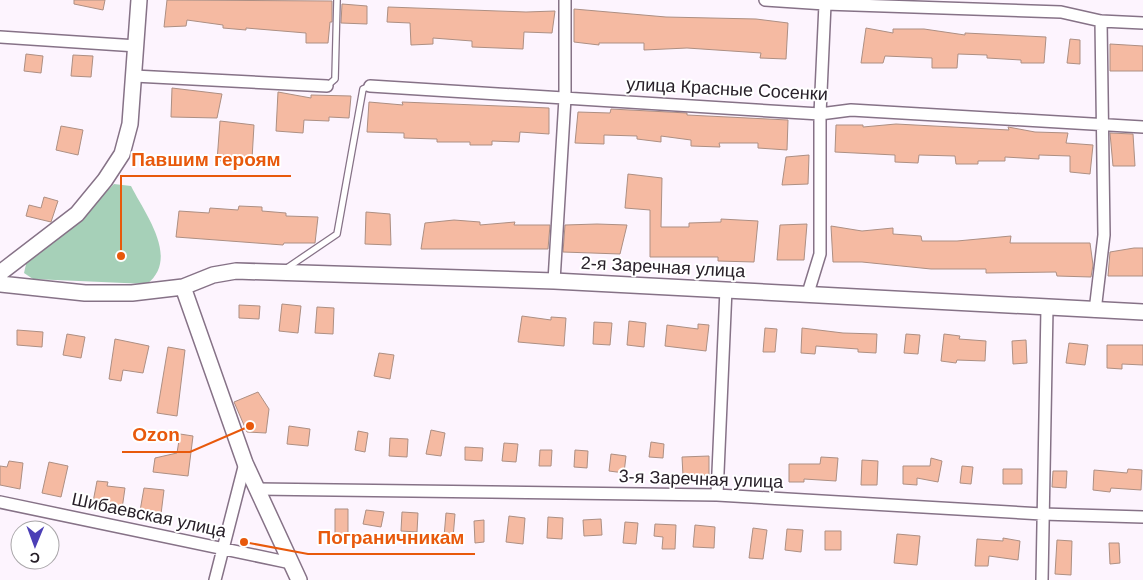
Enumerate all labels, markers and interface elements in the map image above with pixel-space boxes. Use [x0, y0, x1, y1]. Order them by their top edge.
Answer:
street label: улица Красные Сосенки [626, 74, 828, 104]
callout: Павшим героям [121, 142, 291, 176]
text: Павшим героям [131, 149, 281, 170]
street label: 2-я Заречная улица [580, 253, 747, 281]
callout: Ozon [122, 418, 190, 452]
text: Ozon [132, 424, 180, 445]
street label: 3-я Заречная улица [618, 466, 785, 492]
street label: Шибаевская улица [70, 489, 229, 541]
north arrow [10, 520, 60, 570]
callout: Пограничникам [308, 520, 475, 554]
text: Пограничникам [318, 527, 464, 548]
text: С [30, 550, 40, 566]

